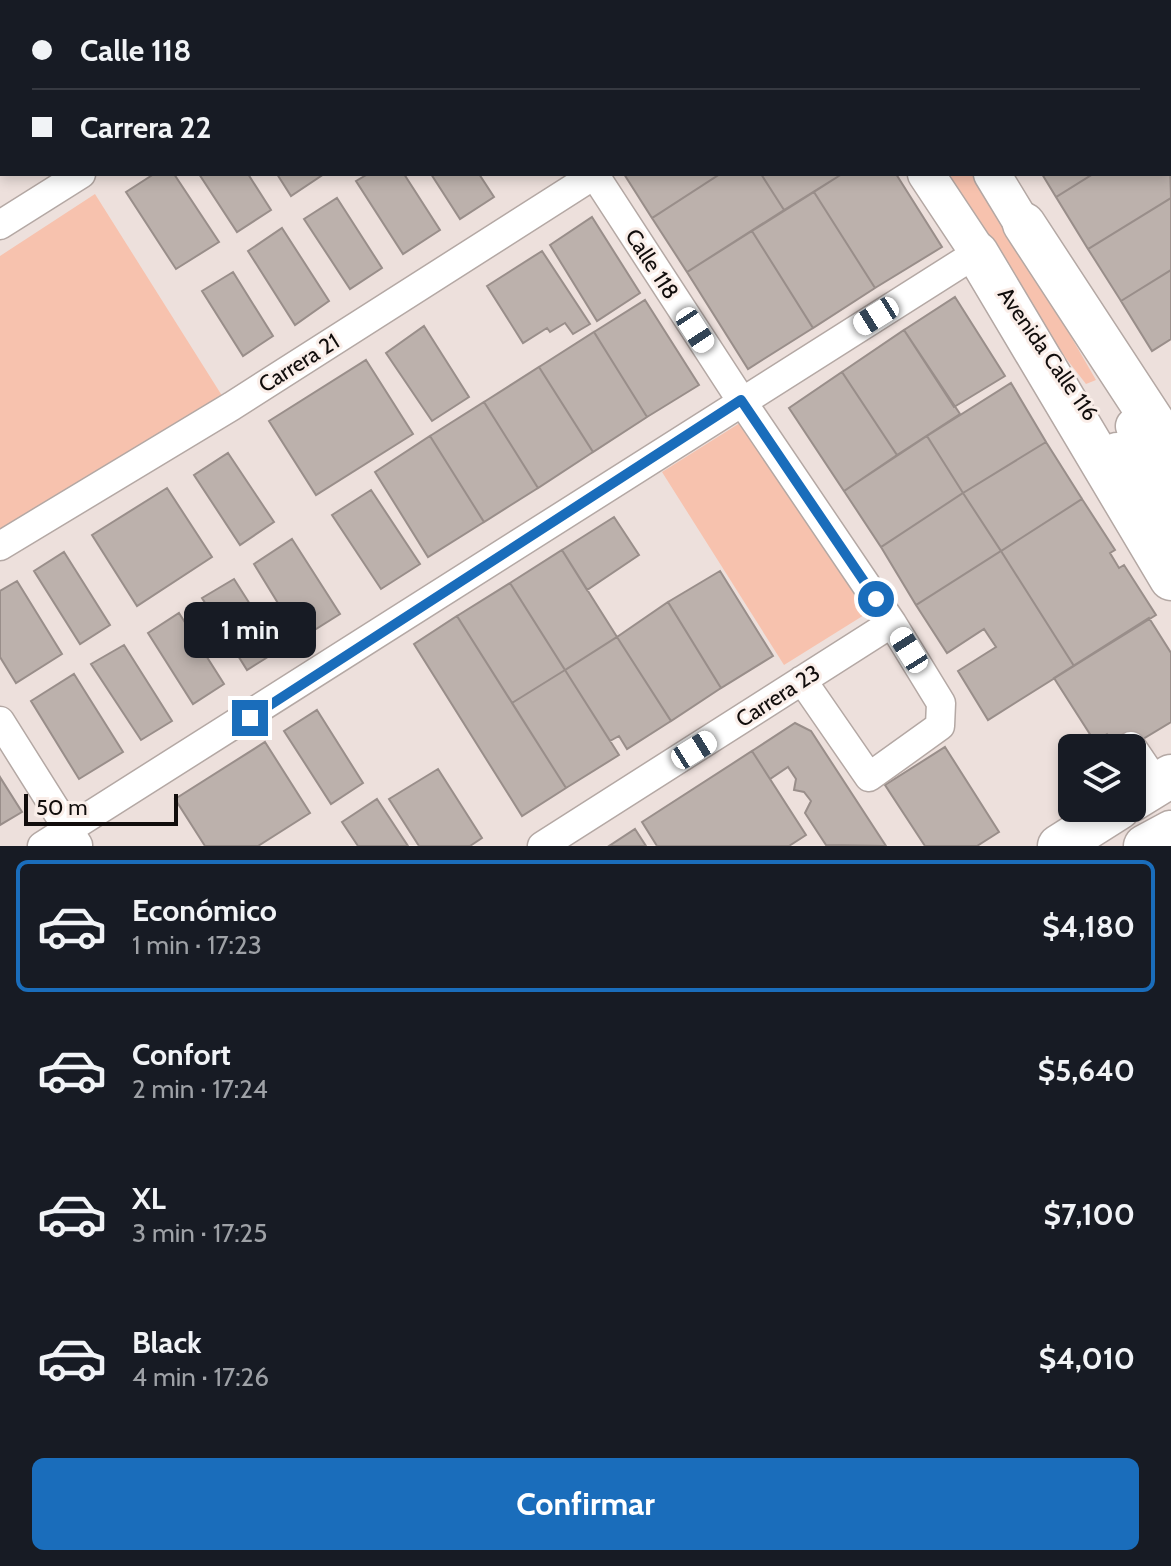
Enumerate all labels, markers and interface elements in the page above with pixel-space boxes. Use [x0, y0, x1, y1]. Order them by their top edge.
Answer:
text: Calle 118 [80, 32, 191, 69]
text: Carrera 22 [80, 109, 211, 146]
street label: Calle 118 [619, 224, 685, 304]
street label: Avenida Calle 116 [992, 282, 1104, 426]
car [849, 293, 903, 339]
car [672, 303, 718, 357]
street label: Carrera 21 [254, 328, 344, 398]
route start [858, 581, 894, 617]
callout: 1 min [184, 602, 316, 658]
text: 1 min [221, 614, 279, 646]
car [886, 623, 932, 677]
street label: Carrera 23 [731, 659, 825, 733]
route end [232, 700, 268, 736]
car [667, 727, 721, 773]
map controls [1058, 734, 1146, 822]
button: layers [1058, 734, 1146, 822]
scale bar [24, 790, 178, 826]
text: 50 m [36, 794, 88, 821]
icon: car [36, 890, 108, 962]
text: Económico [132, 892, 277, 929]
text: $4,180 [1042, 908, 1135, 945]
text: 1 min · 17:23 [132, 929, 262, 961]
icon: car [36, 1034, 108, 1106]
text: Confort [132, 1036, 231, 1073]
text: $5,640 [1038, 1052, 1135, 1089]
text: 2 min · 17:24 [132, 1073, 268, 1105]
icon: car [36, 1178, 108, 1250]
text: XL [132, 1180, 166, 1217]
text: $7,100 [1043, 1196, 1135, 1233]
text: 3 min · 17:25 [132, 1217, 267, 1249]
icon: car [36, 1322, 108, 1394]
text: Black [132, 1324, 202, 1361]
text: $4,010 [1039, 1340, 1135, 1377]
text: 4 min · 17:26 [132, 1361, 269, 1393]
button: Confirmar [32, 1458, 1139, 1550]

